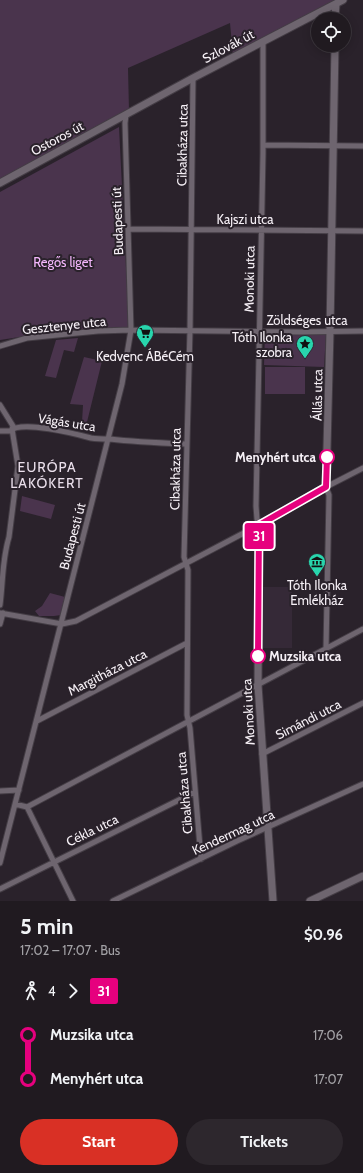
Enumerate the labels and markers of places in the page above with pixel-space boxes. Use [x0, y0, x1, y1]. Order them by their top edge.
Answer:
supermarket icon: Kedvenc ÁBéCém [135, 323, 155, 348]
place label: Tóth Ilonka szobra [232, 329, 293, 360]
place icon: Tóth Ilonka szobra [295, 334, 315, 359]
place label: Kedvenc ÁBéCém [96, 347, 194, 364]
place label: Menyhért utca [235, 449, 317, 465]
marker: Menyhért utca [319, 449, 335, 465]
museum icon: Tóth Ilonka Emlékház [307, 552, 327, 577]
place label: Tóth Ilonka Emlékház [287, 577, 348, 608]
marker: Muzsika utca [250, 648, 266, 664]
place label: Muzsika utca [269, 648, 342, 664]

